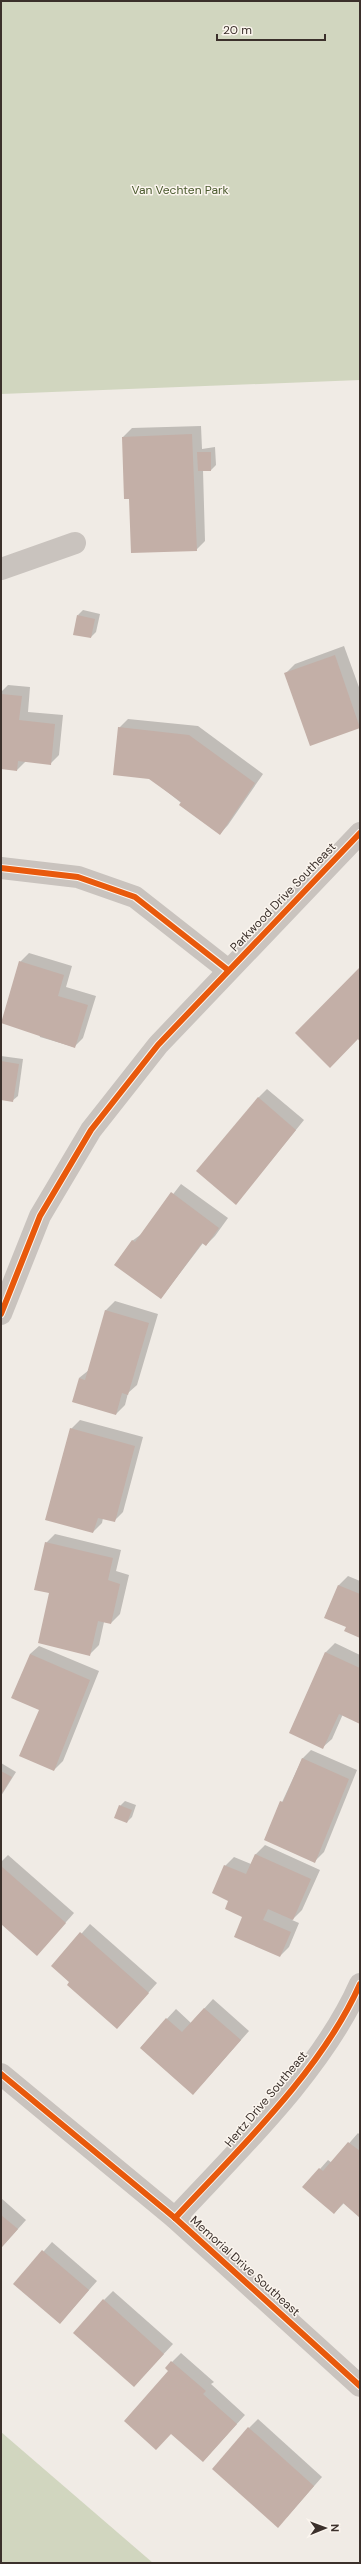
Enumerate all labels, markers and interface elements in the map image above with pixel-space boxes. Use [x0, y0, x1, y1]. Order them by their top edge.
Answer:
scale bar [217, 16, 325, 42]
text: 20 m [223, 22, 252, 38]
park label: Van Vechten Park [132, 182, 228, 198]
street label: Parkwood Drive Southeast [227, 839, 340, 955]
street label: Hertz Drive Southeast [221, 2047, 311, 2150]
street label: Memorial Drive Southeast [187, 2212, 303, 2320]
north arrow [305, 2508, 345, 2548]
text: N [328, 2524, 342, 2532]

